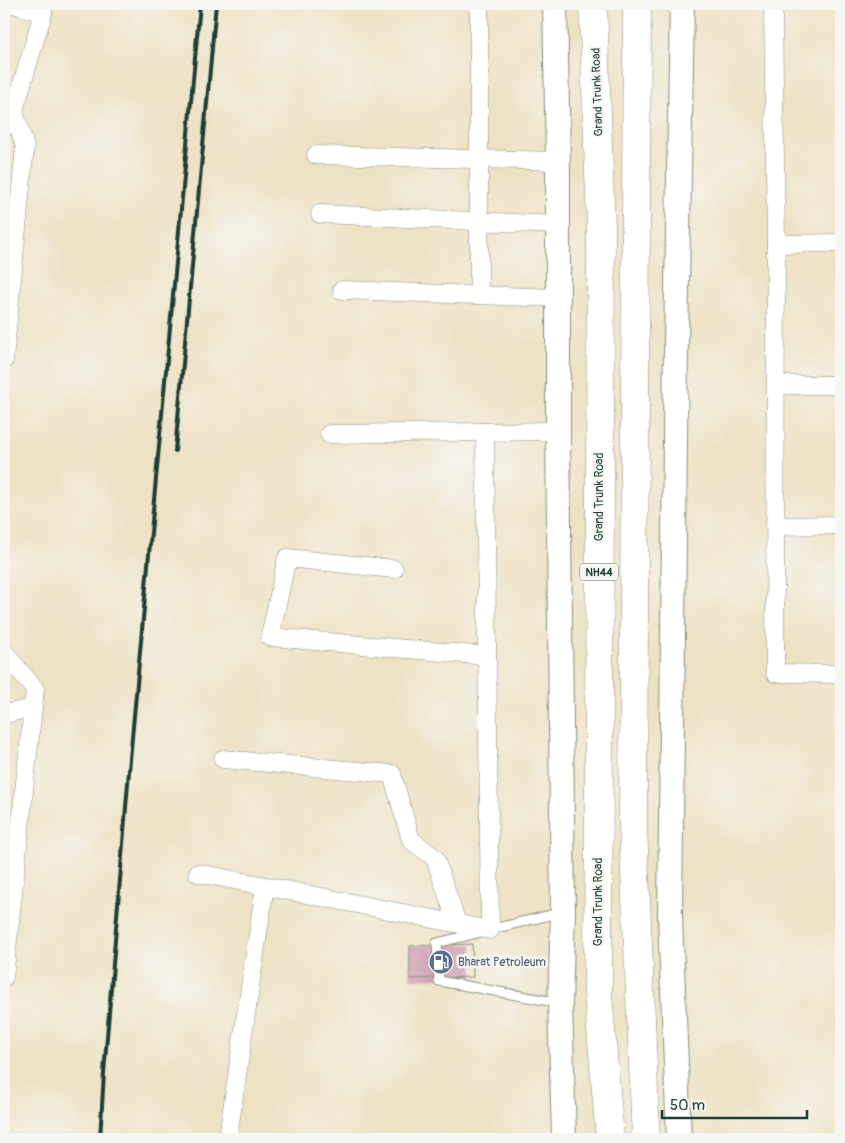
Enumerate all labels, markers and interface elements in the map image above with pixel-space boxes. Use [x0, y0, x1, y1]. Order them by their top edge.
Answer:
street label: Grand Trunk Road [588, 47, 607, 137]
street label: Grand Trunk Road [592, 453, 607, 541]
road number: NH44 [580, 564, 618, 580]
street label: Grand Trunk Road [591, 858, 606, 946]
fuel station icon: Bharat Petroleum [428, 949, 454, 975]
place label: Bharat Petroleum [458, 955, 546, 970]
scale bar [662, 1088, 808, 1120]
text: 50 m [670, 1096, 705, 1115]

